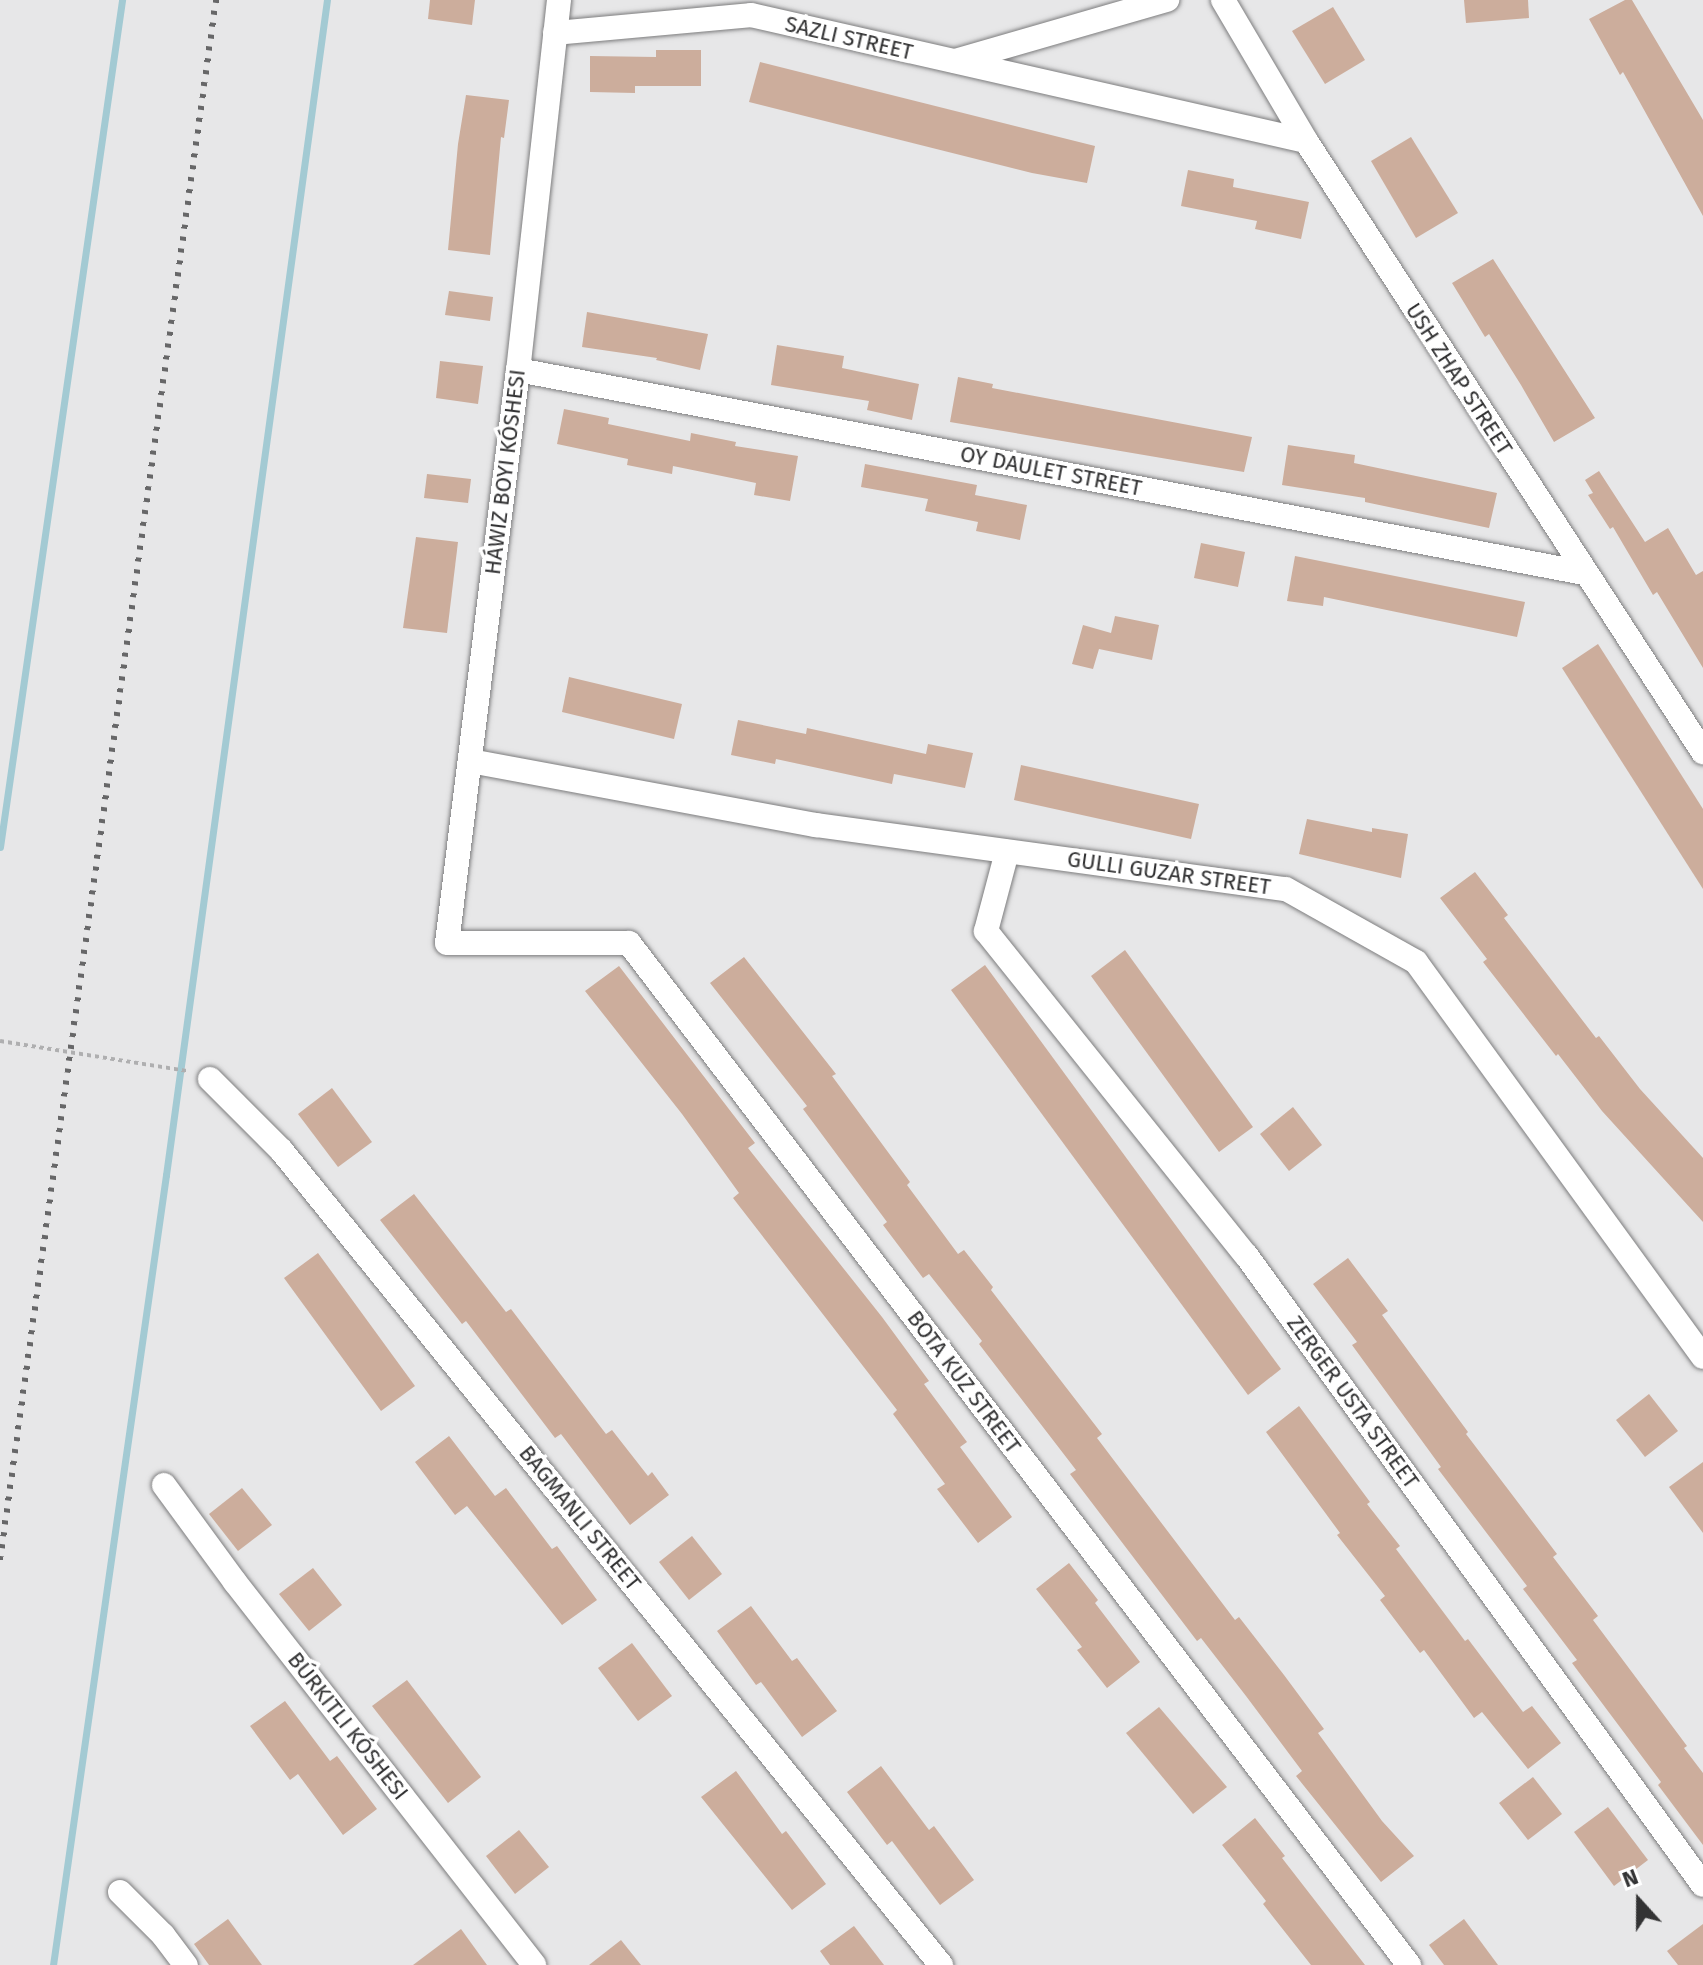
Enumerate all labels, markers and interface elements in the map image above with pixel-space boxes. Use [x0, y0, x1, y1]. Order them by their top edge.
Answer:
street label: SAZLI STREET [783, 10, 915, 66]
street label: USH ZHAP STREET [1400, 298, 1518, 460]
street label: HÁWIZ BOYI KÓSHESI [479, 368, 531, 576]
street label: OY DAULET STREET [958, 440, 1144, 502]
street label: GULLI GUZAR STREET [1066, 846, 1272, 900]
street label: BOTA KUZ STREET [902, 1305, 1026, 1459]
street label: ZERGER USTA STREET [1282, 1311, 1424, 1493]
street label: BAGMANLI STREET [514, 1440, 646, 1596]
street label: BÚRKITLI KÓSHESI [282, 1647, 414, 1805]
north arrow [1599, 1861, 1679, 1941]
text: N [1619, 1863, 1642, 1893]

